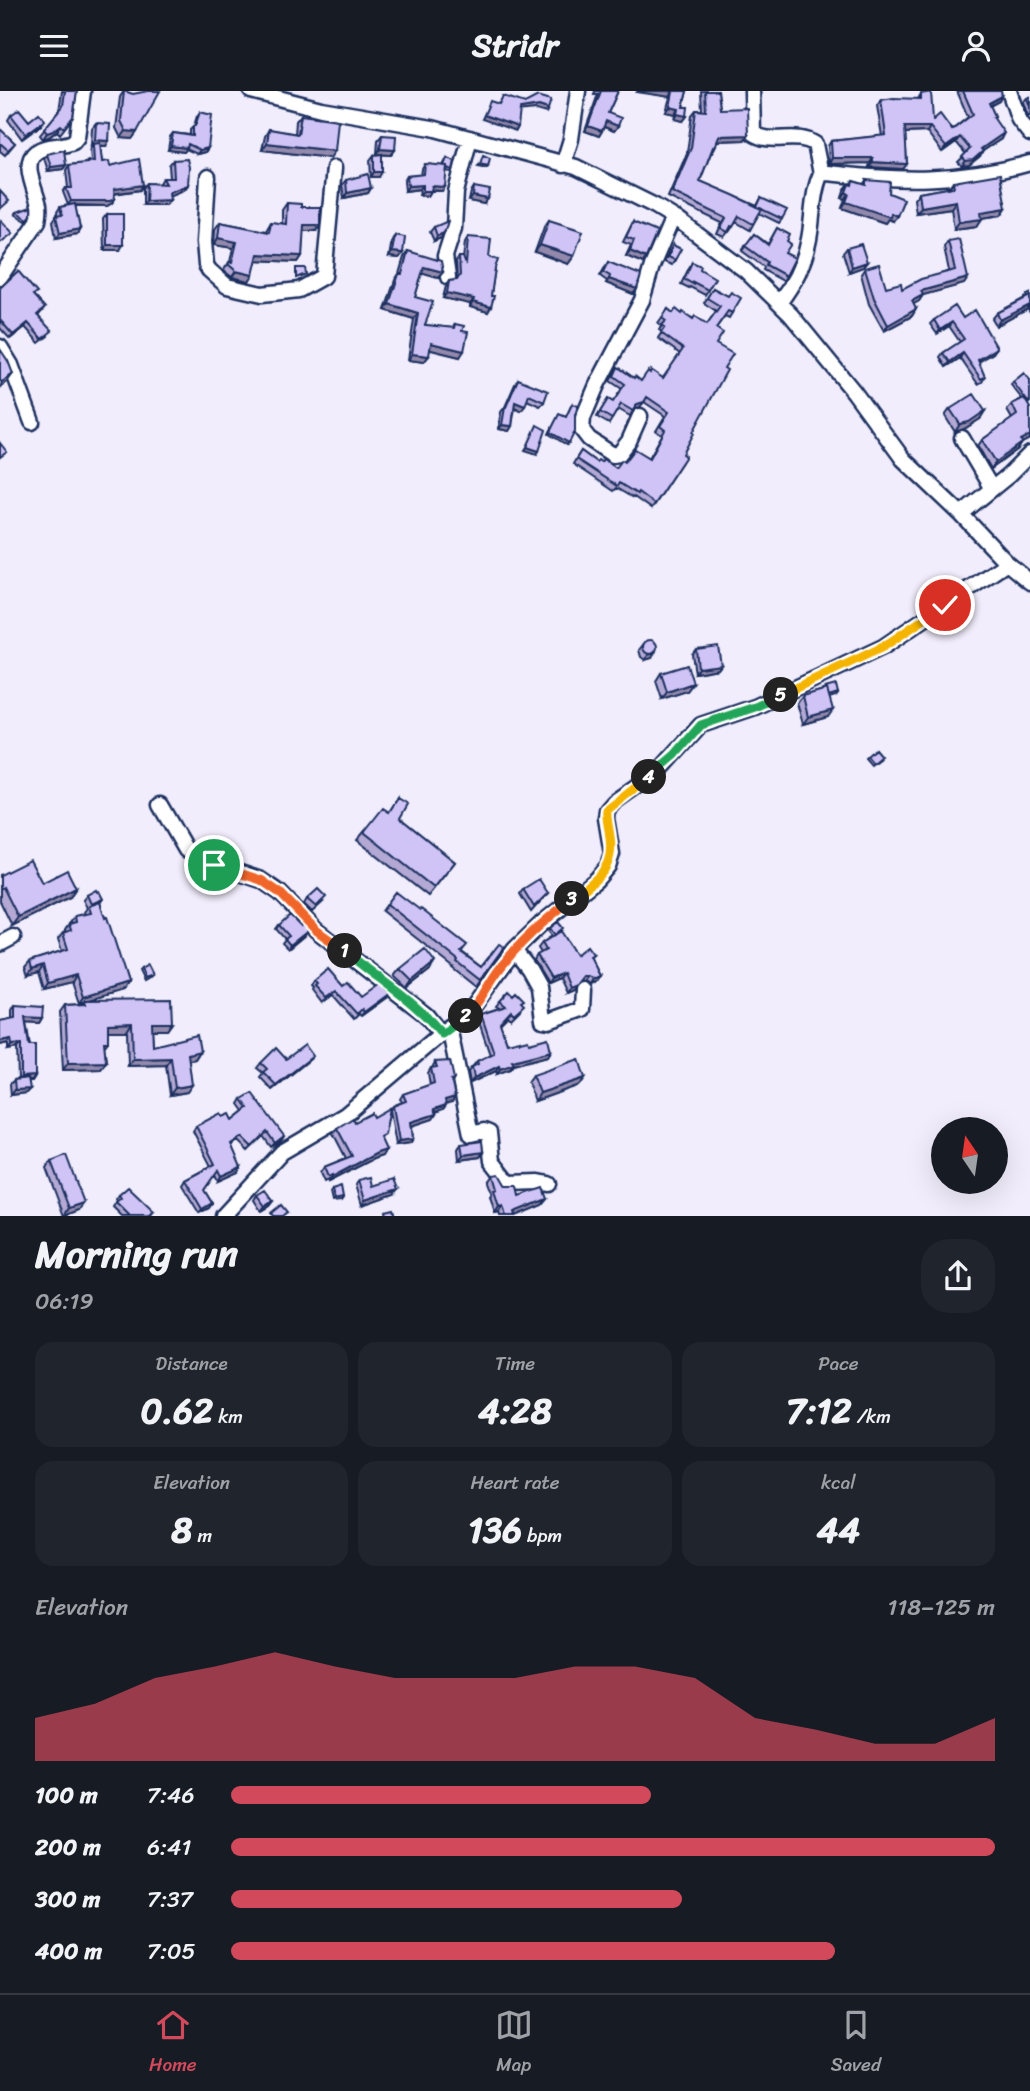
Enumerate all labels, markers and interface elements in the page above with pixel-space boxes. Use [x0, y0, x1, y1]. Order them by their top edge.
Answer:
text: Stridr [472, 17, 558, 74]
icon: menu [35, 27, 73, 65]
icon: person [957, 27, 995, 65]
pin [915, 575, 975, 635]
icon: check [926, 586, 964, 624]
pin: 5 [764, 677, 798, 713]
text: 5 [775, 678, 786, 711]
pin: 4 [632, 759, 666, 795]
text: 4 [643, 760, 654, 793]
pin [184, 835, 244, 895]
icon: arrive [195, 846, 233, 884]
pin: 3 [554, 881, 590, 917]
text: 3 [566, 882, 577, 915]
pin: 1 [328, 933, 362, 969]
text: 1 [340, 934, 349, 967]
pin: 2 [448, 999, 484, 1033]
text: 2 [460, 999, 471, 1032]
north arrow [931, 1117, 1008, 1193]
map controls [931, 1117, 1008, 1194]
text: Morning run [35, 1221, 238, 1288]
button: share [921, 1239, 995, 1313]
text: 06:19 [35, 1281, 94, 1322]
text: Distance [156, 1347, 228, 1380]
text: Time [495, 1347, 535, 1380]
text: Pace [818, 1347, 858, 1380]
text: 0.62 [140, 1380, 213, 1442]
text: 4:28 [478, 1380, 552, 1442]
text: 7:12 [786, 1380, 852, 1442]
text: km [213, 1400, 243, 1433]
text: /km [852, 1400, 891, 1433]
text: Elevation [153, 1466, 230, 1499]
text: Heart rate [470, 1466, 560, 1499]
text: kcal [821, 1466, 856, 1499]
text: 8 [171, 1499, 192, 1561]
text: 136 [468, 1499, 522, 1561]
text: 44 [816, 1499, 860, 1561]
text: m [192, 1519, 212, 1552]
text: bpm [522, 1519, 562, 1552]
text: Elevation [35, 1587, 128, 1628]
text: 118–125 m [888, 1587, 995, 1628]
text: 100 m [35, 1775, 98, 1816]
text: 7:46 [147, 1775, 195, 1816]
text: 200 m [35, 1827, 101, 1868]
text: 6:41 [147, 1827, 191, 1868]
text: 300 m [35, 1879, 100, 1920]
text: 7:37 [147, 1879, 193, 1920]
text: 400 m [35, 1931, 102, 1972]
text: 7:05 [147, 1931, 196, 1972]
tab: Home [149, 2006, 197, 2081]
tab: Map [495, 2006, 533, 2081]
tab: Saved [831, 2006, 881, 2081]

